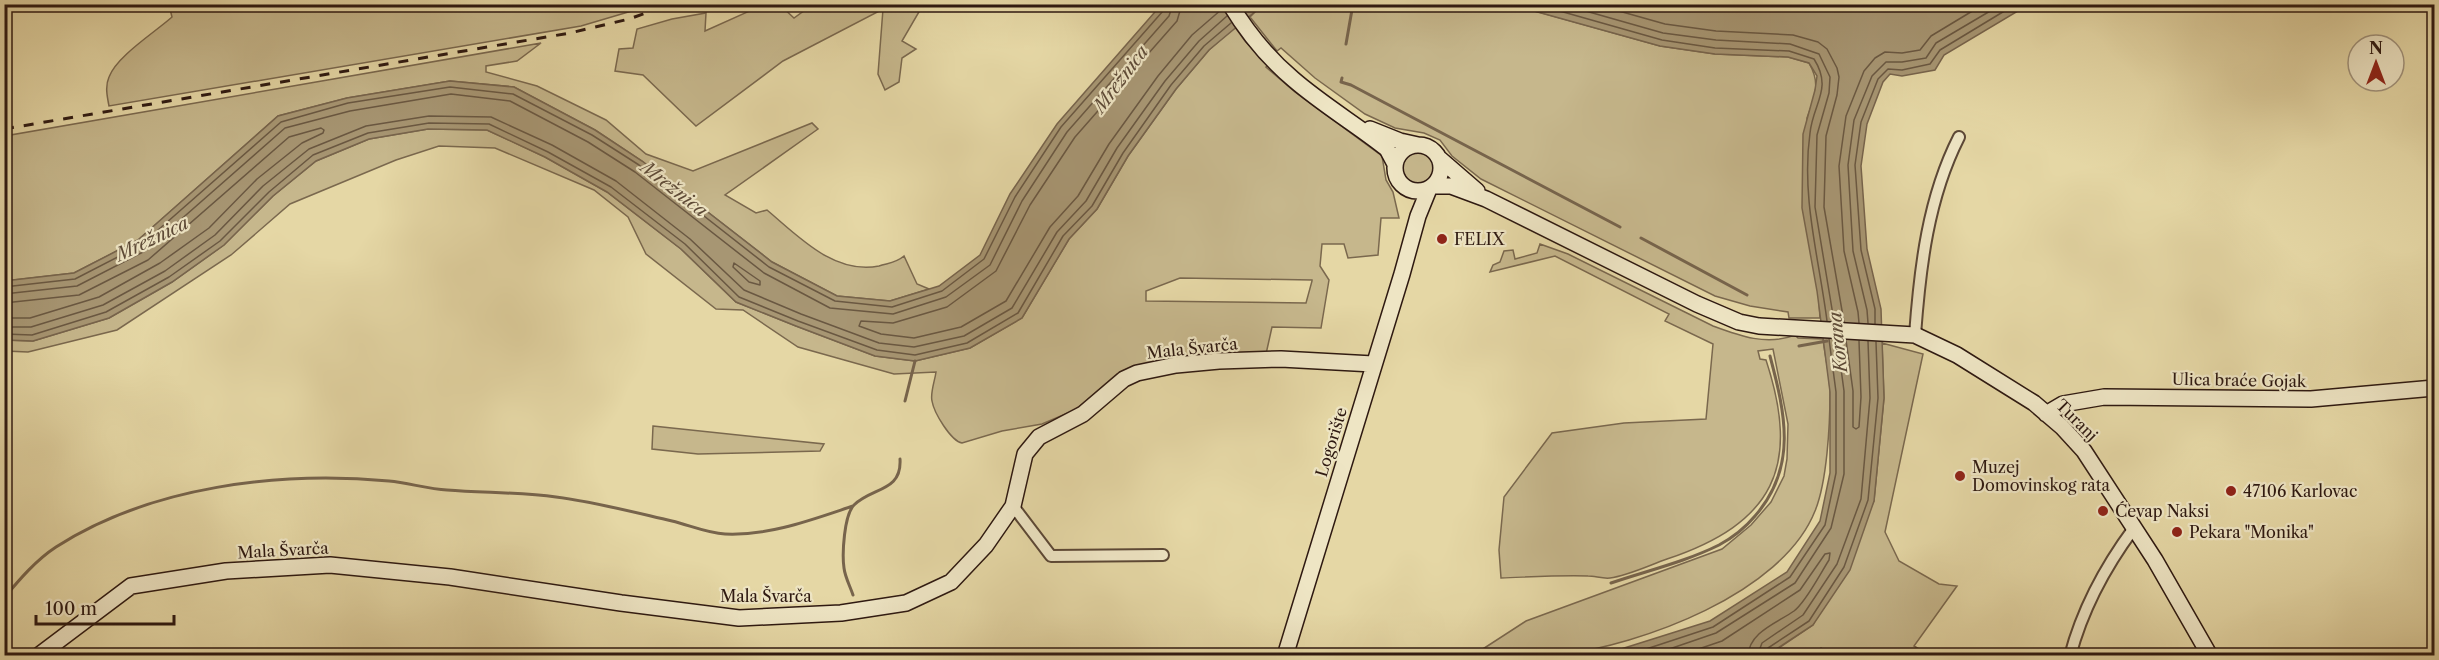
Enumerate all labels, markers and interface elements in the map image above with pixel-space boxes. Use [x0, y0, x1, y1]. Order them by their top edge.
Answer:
north arrow [2346, 33, 2406, 93]
text: N [2369, 38, 2383, 58]
water label: Mrežnica [1087, 41, 1153, 118]
water label: Mrežnica [635, 155, 712, 222]
water label: Mrežnica [110, 212, 192, 267]
place label: FELIX [1454, 229, 1505, 249]
marker: FELIX [1435, 232, 1449, 246]
water label: Korana [1824, 310, 1852, 376]
street label: Mala Švarča [1145, 332, 1239, 363]
street label: Ulica braće Gojak [2172, 369, 2307, 391]
street label: Turanj [2052, 395, 2102, 445]
street label: Logorište [1311, 405, 1351, 479]
place label: Muzej Domovinskog rata [1972, 457, 2110, 495]
marker: Muzej Domovinskog rata [1953, 469, 1967, 483]
place label: 47106 Karlovac [2243, 481, 2357, 501]
marker: 47106 Karlovac [2224, 484, 2238, 498]
place label: Ćevap Naksi [2115, 501, 2209, 521]
marker: Ćevap Naksi [2096, 504, 2110, 518]
place label: Pekara "Monika" [2189, 522, 2314, 542]
marker: Pekara "Monika" [2170, 525, 2184, 539]
street label: Mala Švarča [237, 537, 330, 562]
street label: Mala Švarča [720, 585, 812, 606]
scale bar [36, 588, 174, 626]
text: 100 m [45, 598, 97, 620]

